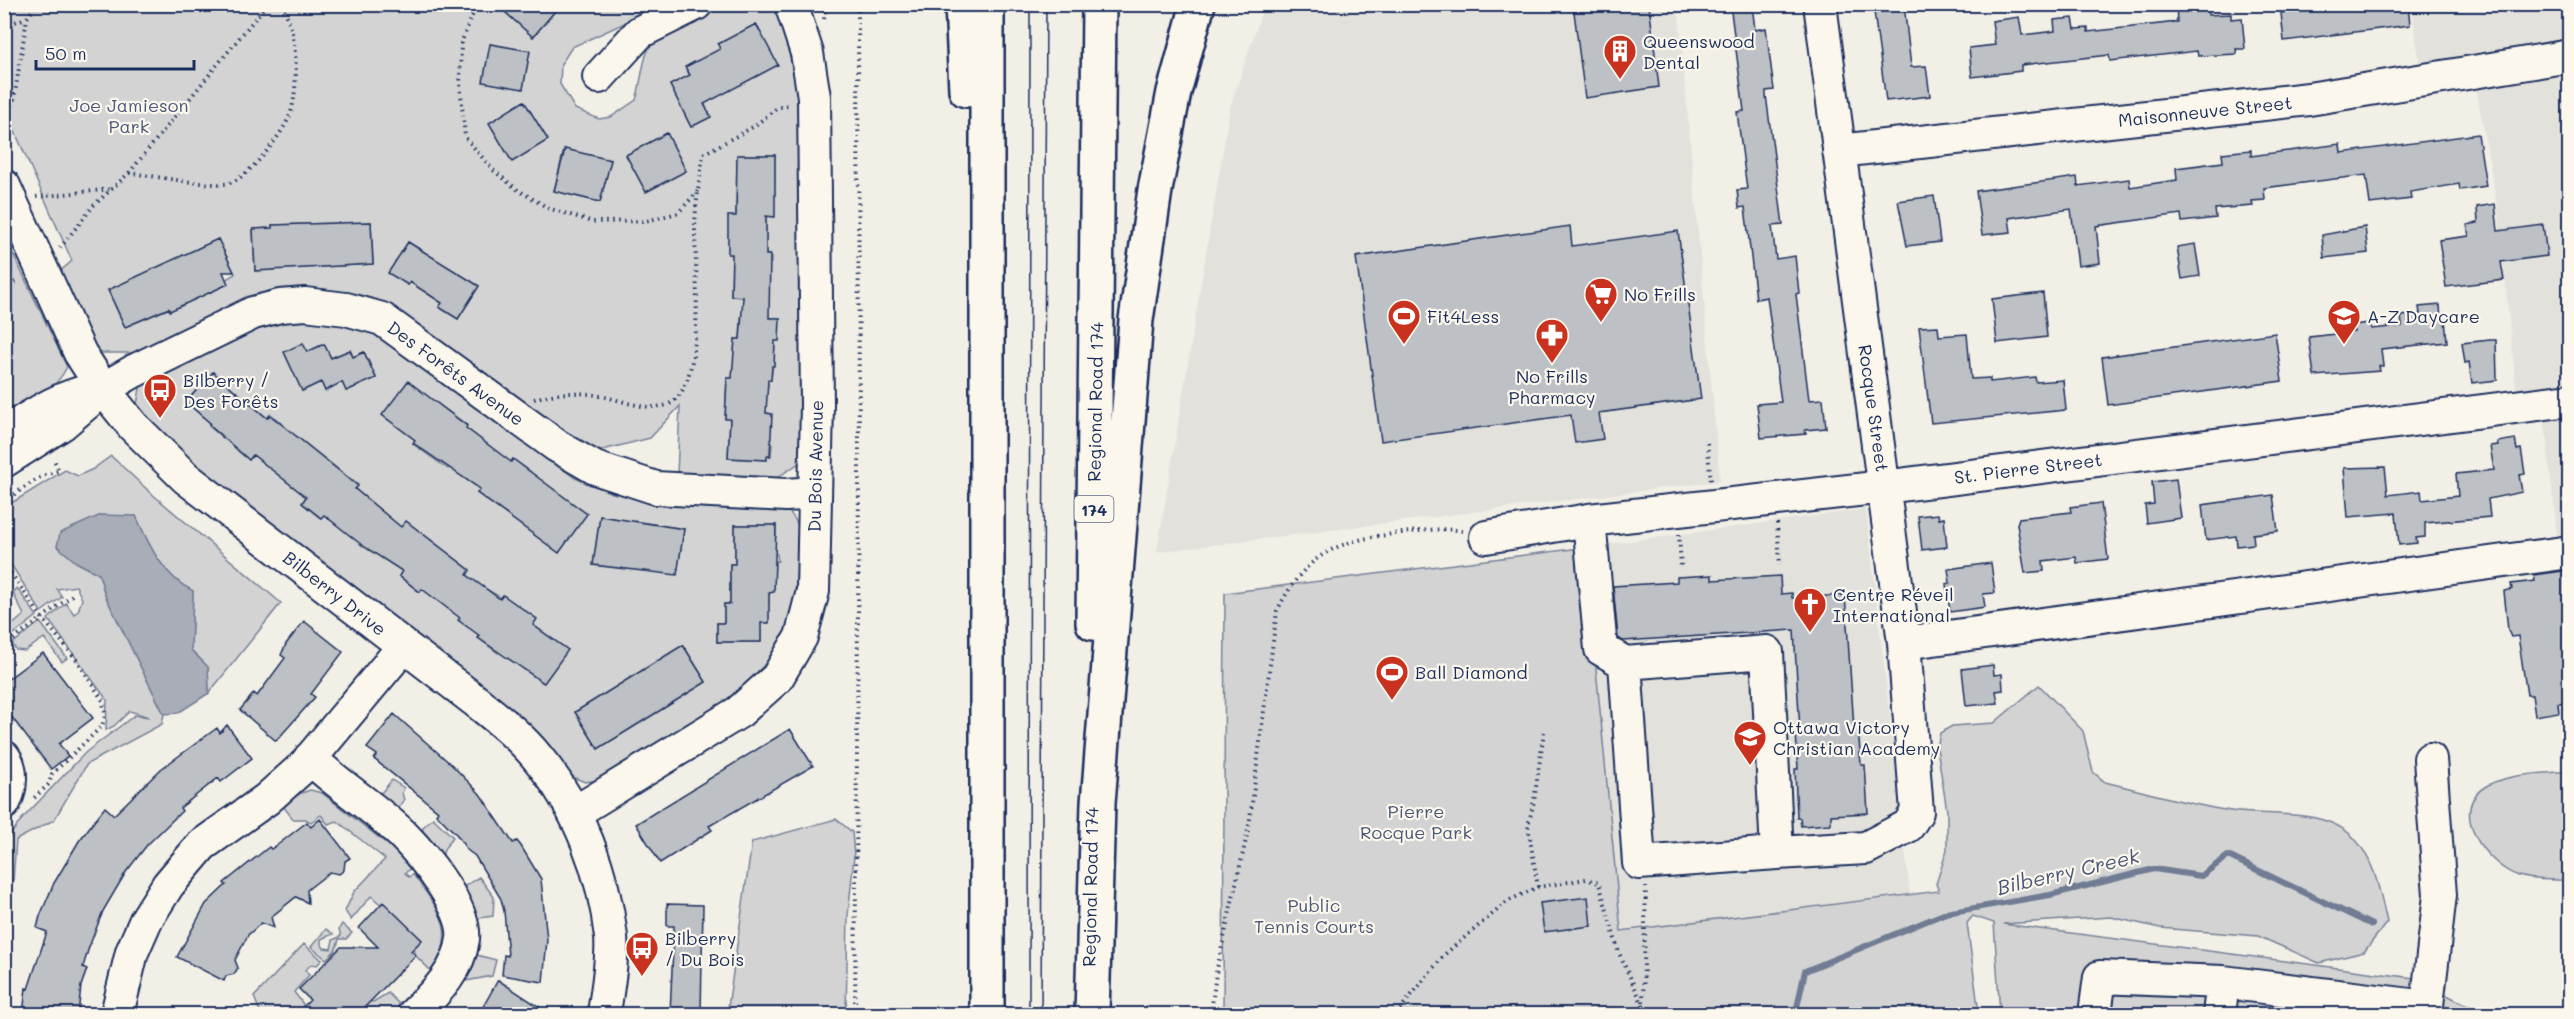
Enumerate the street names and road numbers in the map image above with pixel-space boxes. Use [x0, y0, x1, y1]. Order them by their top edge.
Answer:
street label: Maisonneuve Street [2117, 90, 2293, 132]
street label: Des Forêts Avenue [383, 315, 529, 431]
street label: Regional Road 174 [1082, 321, 1108, 482]
street label: Rocque Street [1853, 343, 1895, 473]
street label: Du Bois Avenue [802, 400, 828, 532]
street label: St. Pierre Street [1953, 447, 2103, 489]
road number: 174 [1074, 496, 1114, 522]
street label: Bilberry Drive [279, 545, 391, 641]
street label: Regional Road 174 [1077, 806, 1103, 967]

